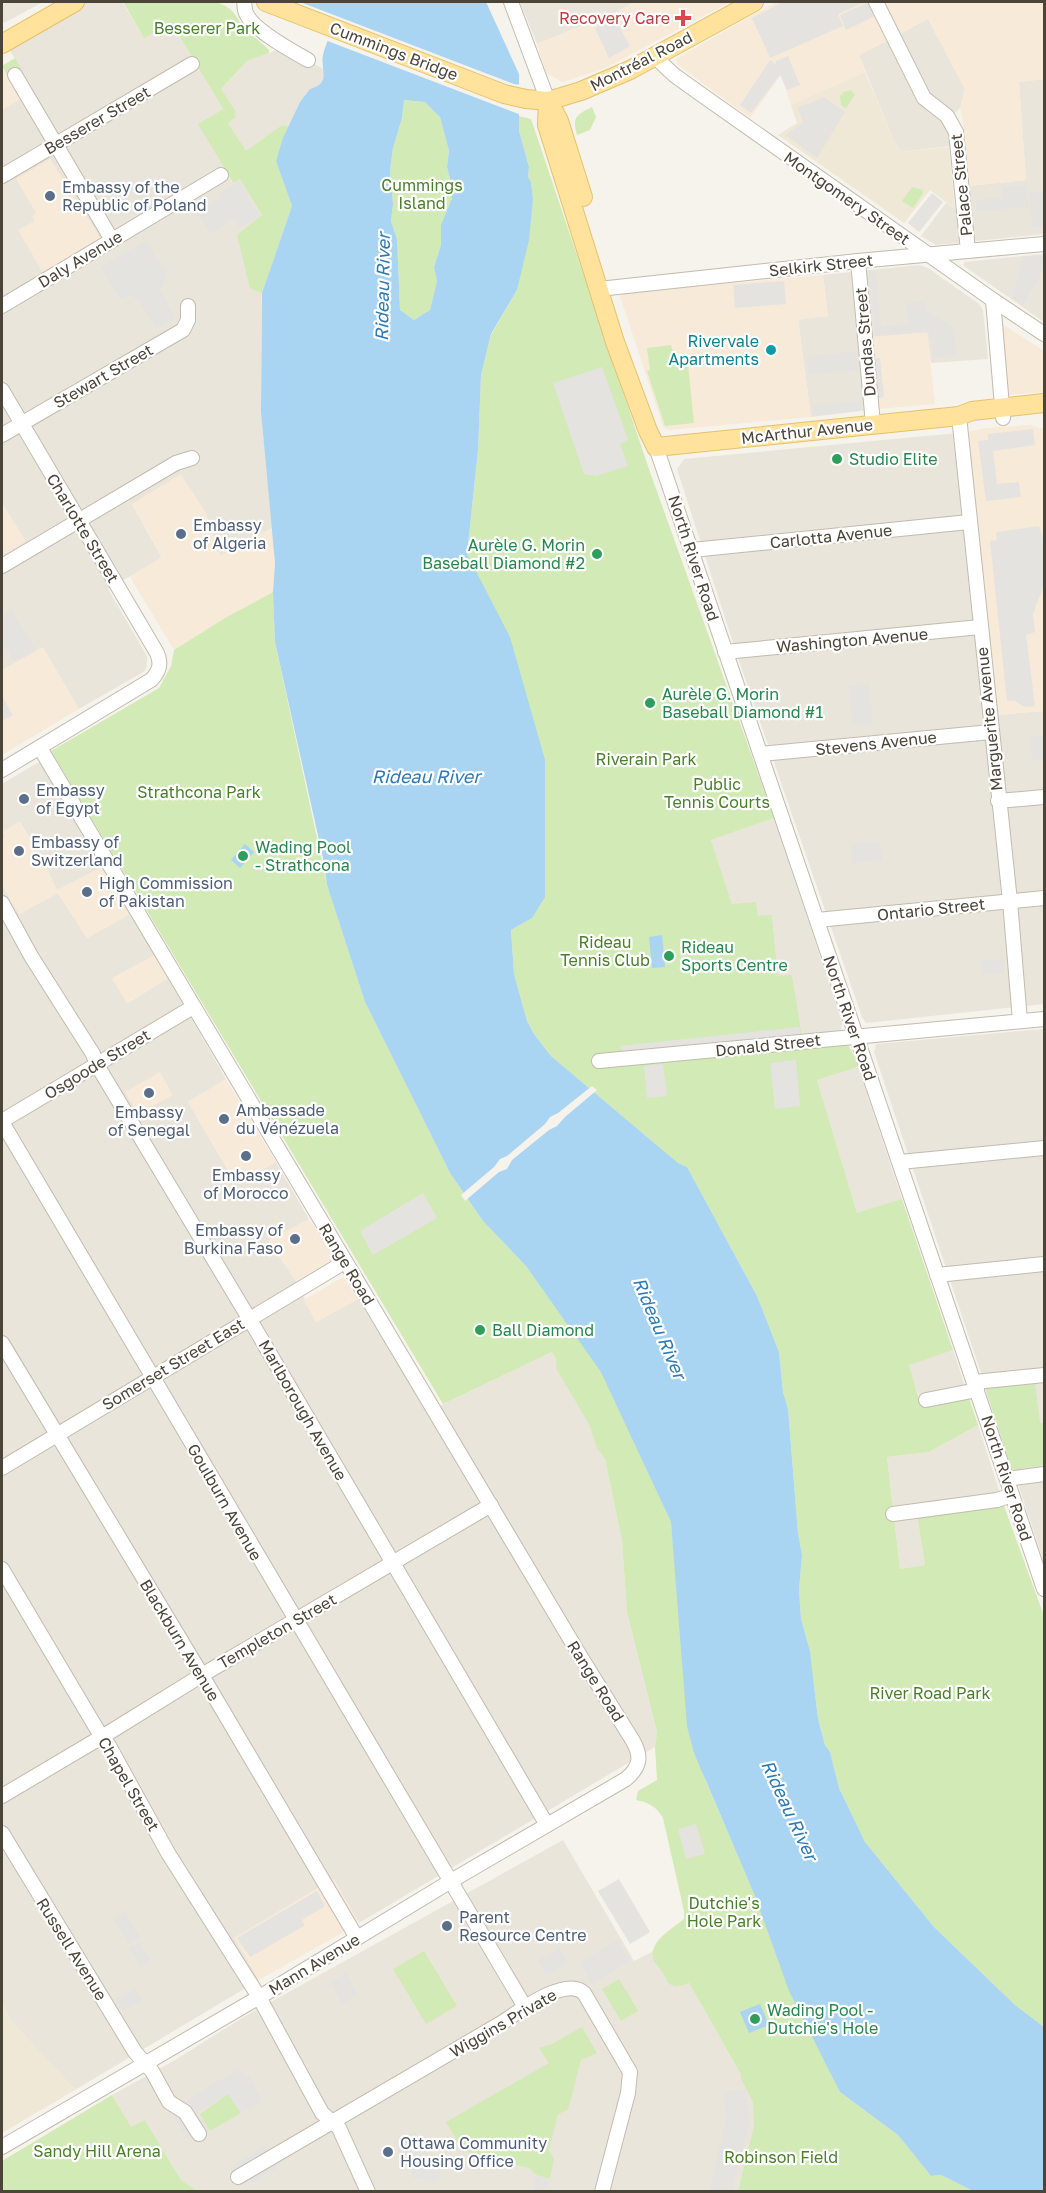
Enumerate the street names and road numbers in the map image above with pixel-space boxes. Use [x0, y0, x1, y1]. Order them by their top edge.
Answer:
street label: Cummings Bridge [327, 17, 461, 85]
street label: Montréal Road [586, 27, 696, 95]
street label: Besserer Street [40, 82, 154, 158]
street label: Palace Street [946, 133, 976, 237]
street label: Montgomery Street [780, 147, 914, 249]
street label: Daly Avenue [34, 226, 126, 292]
street label: Selkirk Street [768, 250, 874, 280]
street label: Dundas Street [850, 287, 880, 397]
street label: Stewart Street [50, 339, 156, 413]
street label: McArthur Avenue [740, 414, 874, 448]
street label: Charlotte Street [43, 470, 123, 586]
street label: North River Road [664, 493, 724, 623]
street label: Carlotta Avenue [769, 520, 893, 552]
street label: Washington Avenue [775, 623, 929, 657]
street label: Marguerite Avenue [972, 646, 1006, 792]
street label: Stevens Avenue [814, 727, 938, 759]
street label: Ontario Street [876, 893, 986, 925]
street label: North River Road [819, 953, 881, 1083]
street label: Osgoode Street [40, 1025, 154, 1103]
street label: Donald Street [714, 1030, 822, 1060]
street label: Range Road [315, 1219, 379, 1309]
street label: Somerset Street East [98, 1314, 248, 1414]
street label: Marlborough Avenue [255, 1336, 351, 1484]
street label: North River Road [977, 1413, 1037, 1543]
street label: Goulburn Avenue [183, 1440, 267, 1564]
street label: Blackburn Avenue [136, 1575, 224, 1705]
street label: Templeton Street [214, 1589, 340, 1673]
street label: Range Road [563, 1637, 629, 1725]
street label: Chapel Street [94, 1733, 164, 1835]
street label: Russell Avenue [32, 1894, 112, 2004]
street label: Mann Avenue [265, 1929, 363, 1999]
street label: Wiggins Private [446, 1984, 560, 2062]

